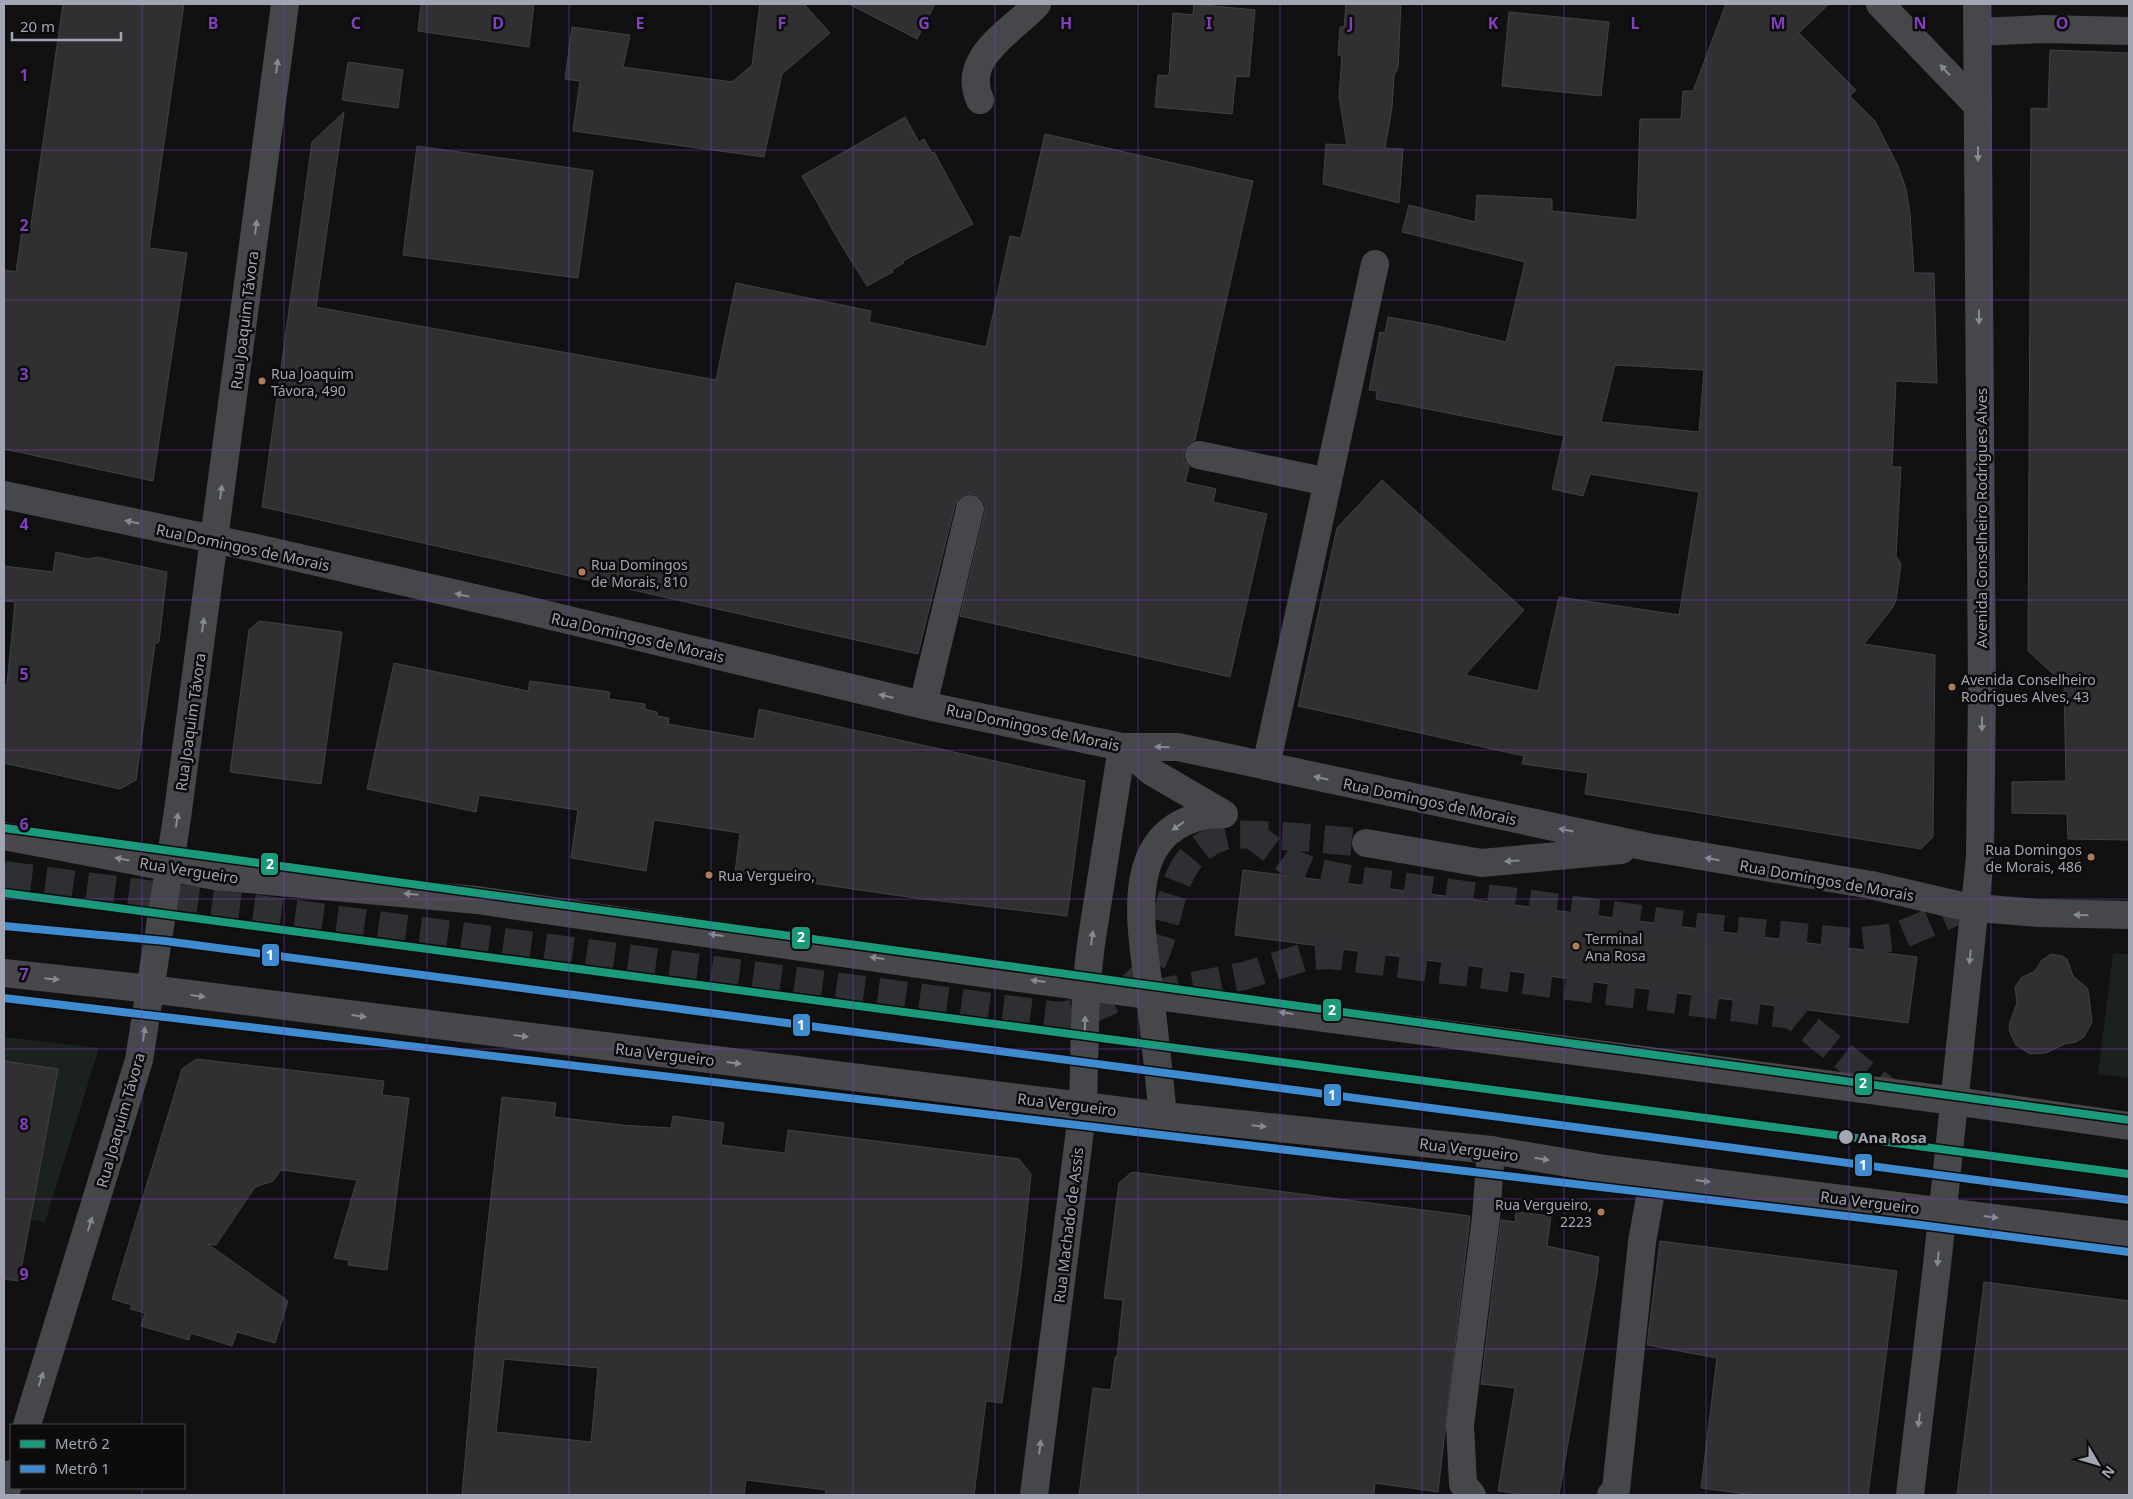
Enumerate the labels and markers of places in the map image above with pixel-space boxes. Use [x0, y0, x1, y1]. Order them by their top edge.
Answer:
place label: Rua Joaquim Távora, 490 [271, 364, 354, 400]
marker: Rua Joaquim Távora, 490 [257, 376, 267, 386]
place label: Rua Domingos de Morais, 810 [591, 555, 688, 591]
marker: Rua Domingos de Morais, 810 [577, 567, 587, 577]
place label: Avenida Conselheiro Rodrigues Alves, 43 [1961, 670, 2096, 706]
marker: Avenida Conselheiro Rodrigues Alves, 43 [1947, 682, 1957, 692]
place label: Rua Domingos de Morais, 486 [1985, 840, 2082, 876]
marker: Rua Domingos de Morais, 486 [2086, 852, 2096, 862]
place label: Rua Vergueiro, [718, 866, 815, 885]
marker: Rua Vergueiro, [704, 870, 714, 880]
place label: Terminal Ana Rosa [1585, 929, 1646, 965]
marker: Terminal Ana Rosa [1571, 941, 1581, 951]
place label: Ana Rosa [1858, 1127, 1927, 1147]
marker: Ana Rosa [1837, 1128, 1855, 1146]
place label: Rua Vergueiro, 2223 [1495, 1195, 1592, 1231]
marker: Rua Vergueiro, 2223 [1596, 1207, 1606, 1217]

